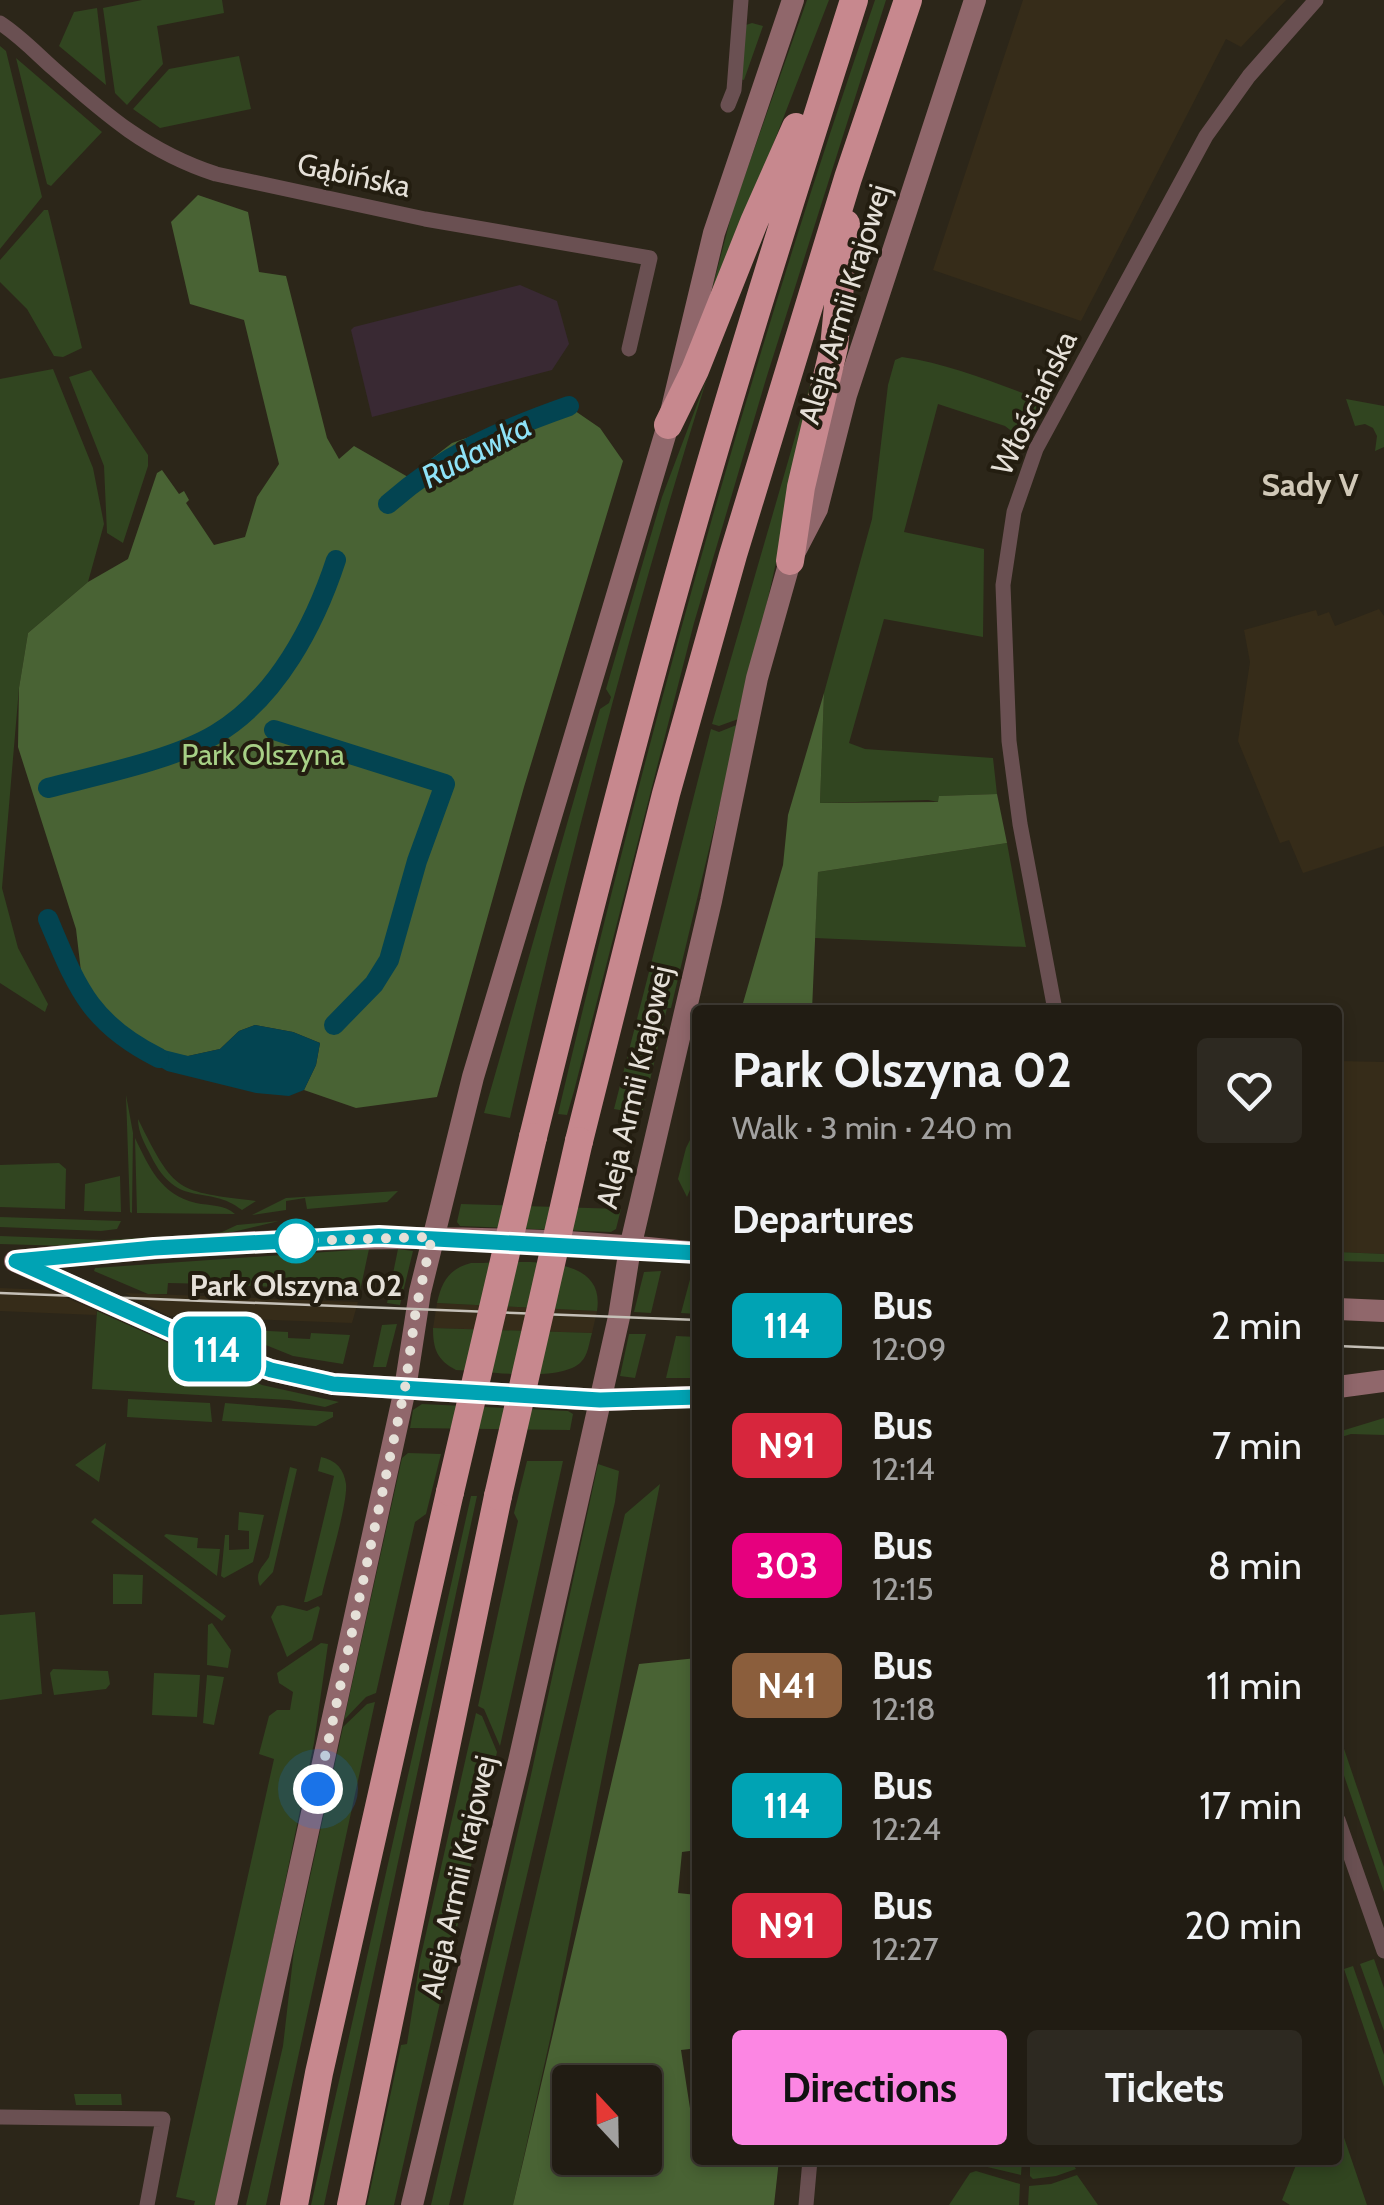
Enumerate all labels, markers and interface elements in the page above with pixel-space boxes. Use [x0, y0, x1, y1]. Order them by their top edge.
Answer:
street label: Gąbińska [294, 145, 414, 205]
street label: Aleja Armii Krajowej [790, 180, 898, 428]
street label: Włościańska [983, 324, 1085, 481]
water label: Rudawka [414, 406, 538, 496]
district label: Sady V [1262, 465, 1359, 504]
park label: Park Olszyna [181, 736, 345, 773]
street label: Aleja Armii Krajowej [588, 962, 680, 1212]
button: heart [1197, 1038, 1302, 1143]
text: Park Olszyna 02 [732, 1041, 1072, 1099]
text: Walk · 3 min · 240 m [732, 1108, 1012, 1147]
text: Departures [732, 1196, 914, 1243]
marker: Park Olszyna 02 [275, 1220, 317, 1262]
place label: Park Olszyna 02 [190, 1267, 402, 1304]
text: Bus [872, 1282, 933, 1329]
text: 2 min [1211, 1302, 1302, 1349]
text: 114 [763, 1304, 811, 1347]
line badge: 114 [160, 1316, 274, 1382]
text: 114 [193, 1328, 241, 1371]
text: 12:09 [872, 1329, 946, 1368]
text: Bus [872, 1402, 933, 1449]
text: 7 min [1212, 1422, 1302, 1469]
text: N91 [758, 1424, 816, 1467]
text: 12:14 [872, 1449, 935, 1488]
text: Bus [872, 1522, 933, 1569]
text: 8 min [1208, 1542, 1302, 1589]
text: 303 [756, 1544, 818, 1587]
text: 12:15 [872, 1569, 934, 1608]
text: Bus [872, 1642, 933, 1689]
text: 11 min [1206, 1662, 1302, 1709]
text: N41 [757, 1664, 817, 1707]
text: 12:18 [872, 1689, 936, 1728]
street label: Aleja Armii Krajowej [412, 1752, 504, 2002]
text: Bus [872, 1762, 933, 1809]
your location [293, 1764, 343, 1814]
text: 17 min [1199, 1782, 1302, 1829]
text: 114 [763, 1784, 811, 1827]
text: 12:24 [872, 1809, 941, 1848]
text: Bus [872, 1882, 933, 1929]
text: 20 min [1184, 1902, 1302, 1949]
text: N91 [758, 1904, 816, 1947]
text: 12:27 [872, 1929, 939, 1968]
button: Directions [732, 2030, 1007, 2145]
button: Tickets [1027, 2030, 1302, 2145]
north arrow [552, 2065, 662, 2175]
map controls [552, 2065, 662, 2175]

